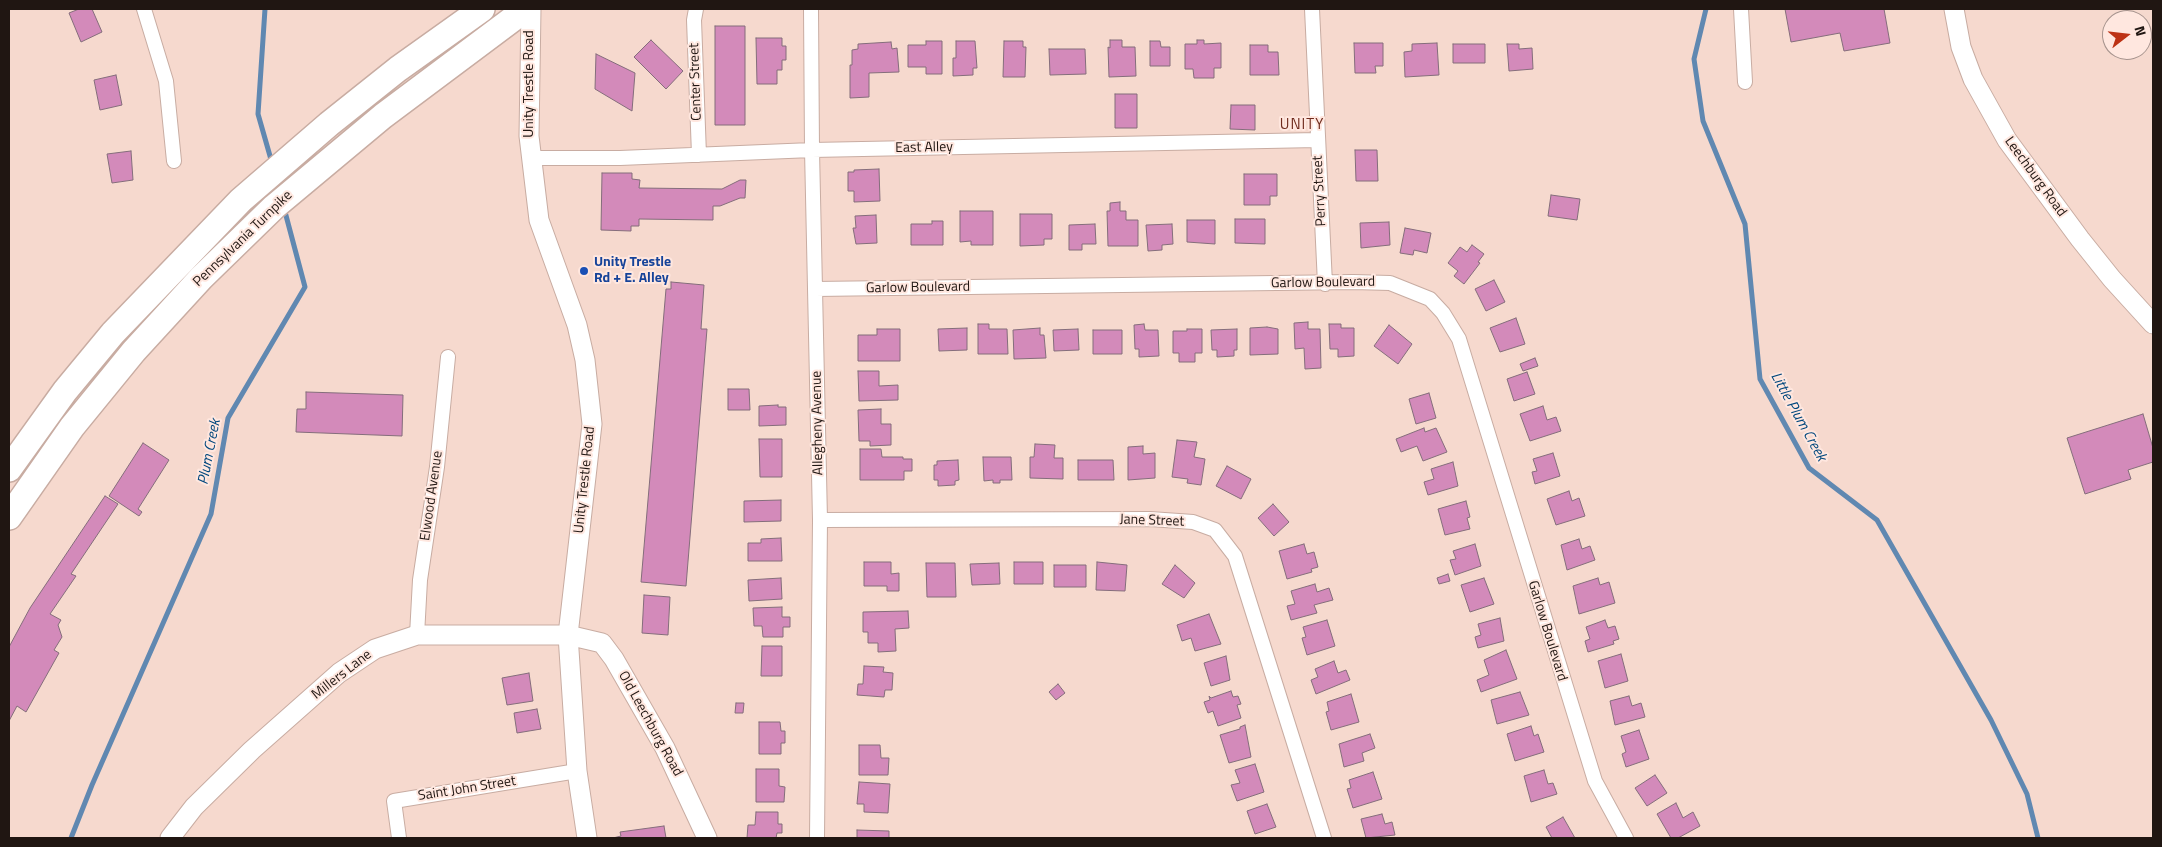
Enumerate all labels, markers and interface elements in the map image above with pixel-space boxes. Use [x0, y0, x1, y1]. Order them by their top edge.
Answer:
north arrow [2102, 10, 2152, 60]
text: N [2130, 23, 2152, 39]
street label: Unity Trestle Road [522, 30, 538, 138]
street label: Center Street [686, 43, 706, 121]
district label: UNITY [1279, 116, 1325, 134]
street label: Leechburg Road [2000, 134, 2070, 220]
street label: East Alley [895, 139, 953, 157]
street label: Perry Street [1310, 155, 1330, 227]
street label: Pennsylvania Turnpike [190, 187, 296, 291]
place label: Unity Trestle Rd + E. Alley [594, 255, 671, 288]
marker: Unity Trestle Rd + E. Alley [578, 265, 590, 277]
street label: Garlow Boulevard [1271, 274, 1375, 292]
street label: Garlow Boulevard [866, 279, 970, 297]
water label: Little Plum Creek [1766, 369, 1830, 465]
street label: Allegheny Avenue [809, 370, 827, 476]
water label: Plum Creek [195, 418, 225, 486]
street label: Unity Trestle Road [571, 426, 599, 534]
street label: Elwood Avenue [417, 450, 447, 542]
street label: Jane Street [1119, 511, 1185, 531]
street label: Garlow Boulevard [1524, 579, 1570, 683]
street label: Millers Lane [309, 646, 375, 704]
street label: Old Leechburg Road [614, 669, 686, 779]
street label: Saint John Street [417, 773, 517, 805]

